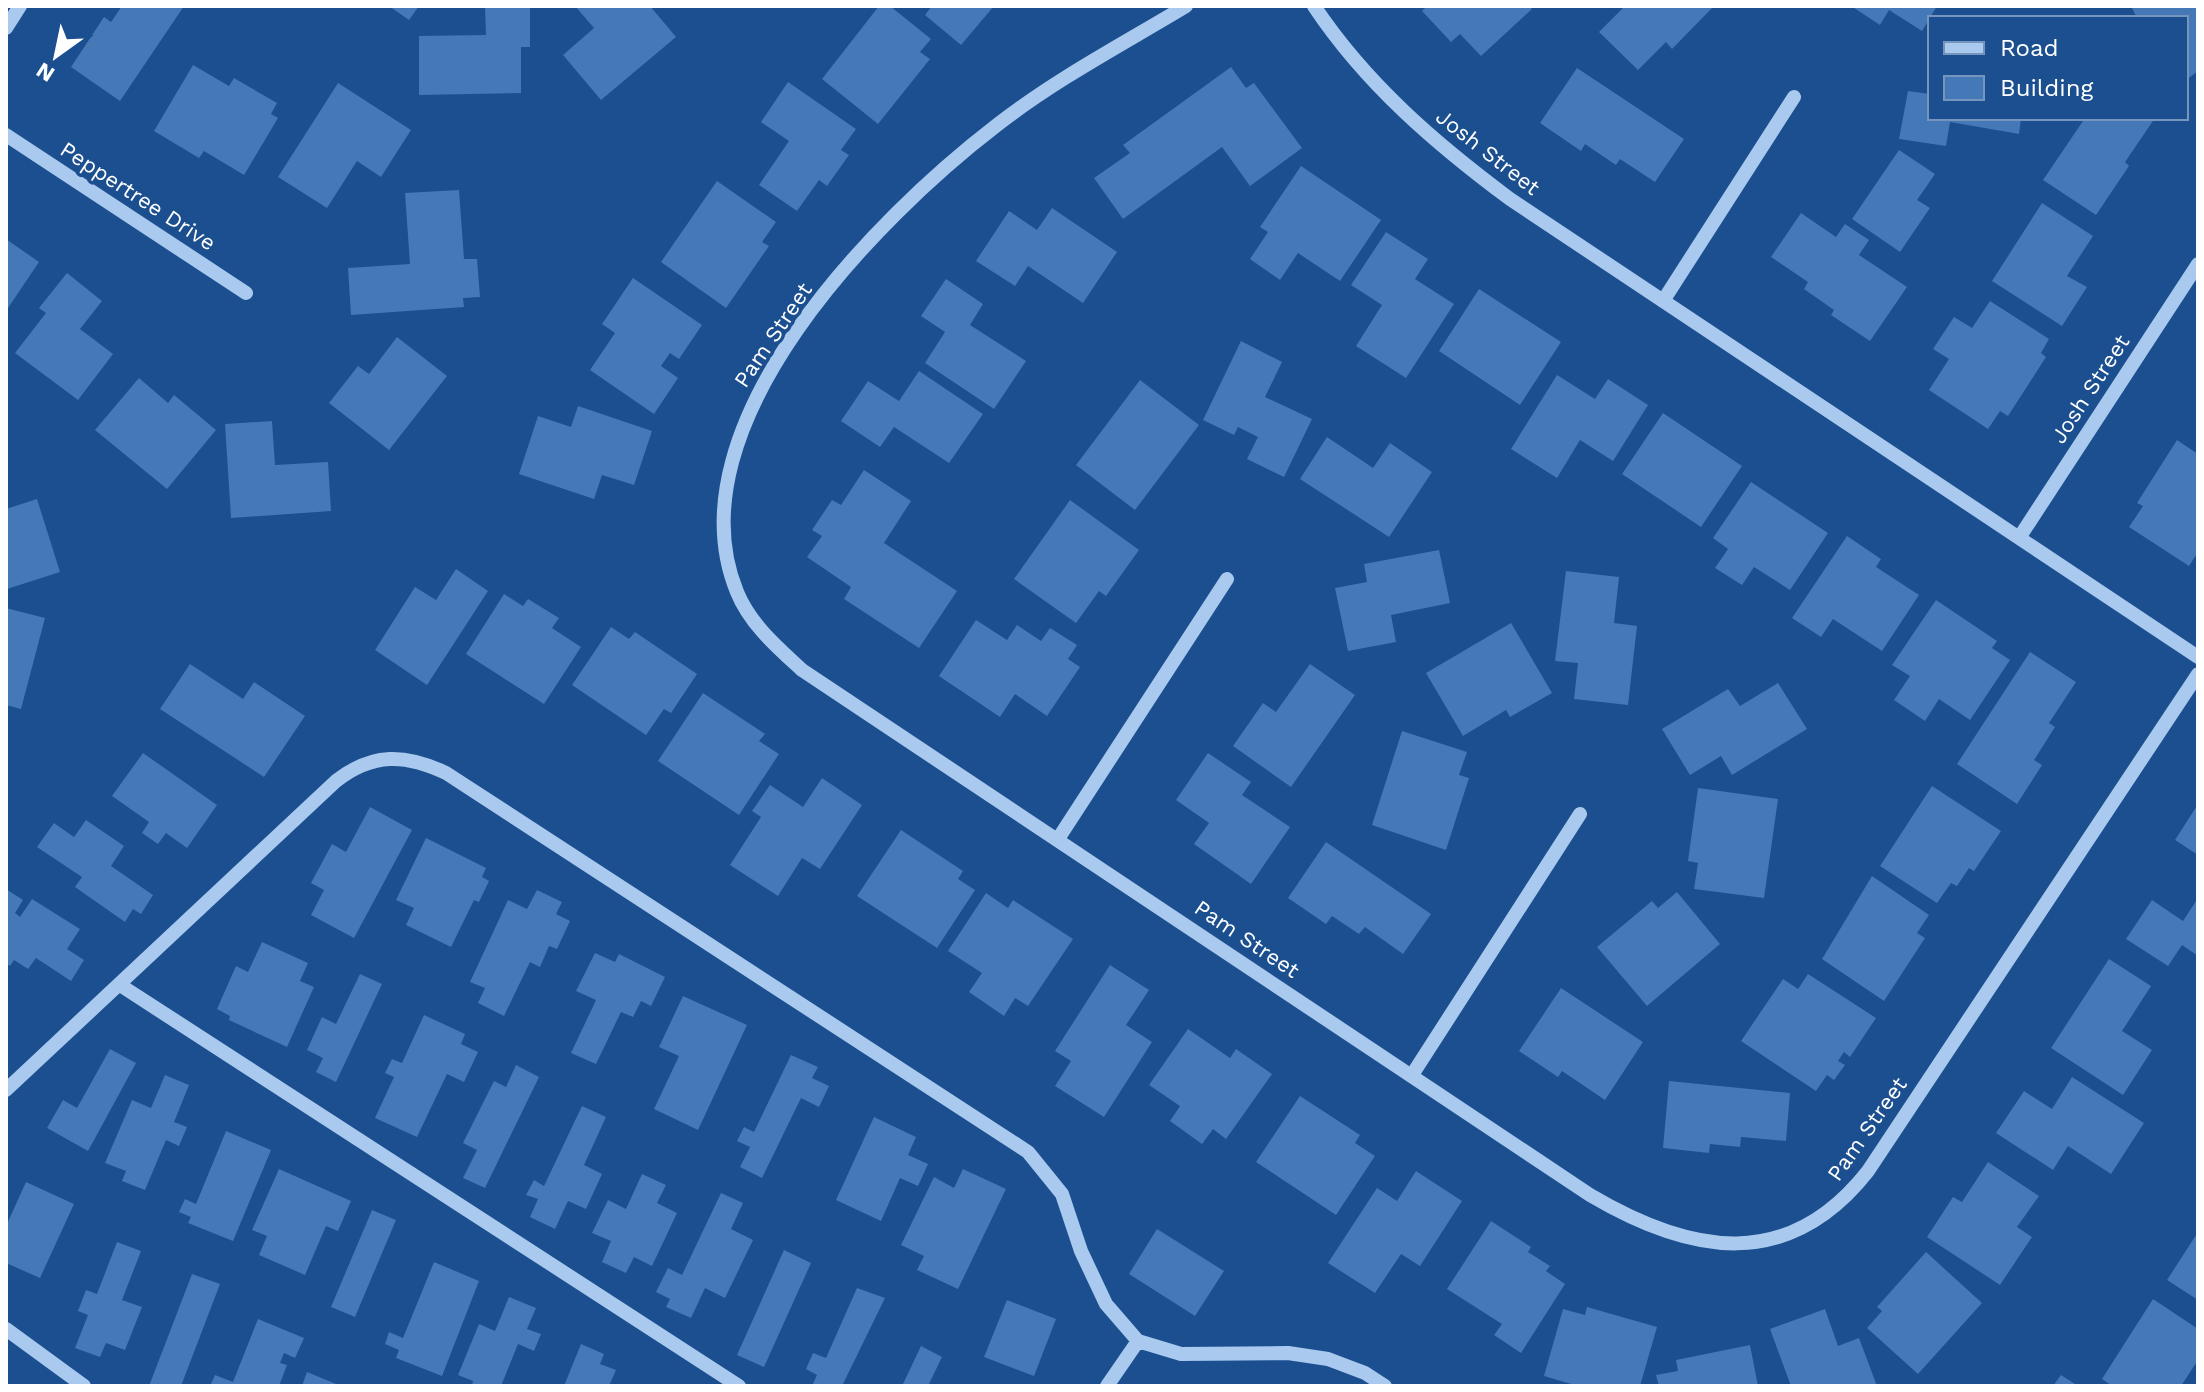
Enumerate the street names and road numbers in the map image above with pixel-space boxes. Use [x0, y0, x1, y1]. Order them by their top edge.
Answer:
street label: Josh Street [1431, 104, 1545, 200]
street label: Peppertree Drive [56, 137, 220, 255]
street label: Pam Street [729, 278, 817, 392]
street label: Josh Street [2046, 330, 2134, 448]
street label: Pam Street [1190, 895, 1304, 983]
street label: Pam Street [1822, 1072, 1912, 1186]

